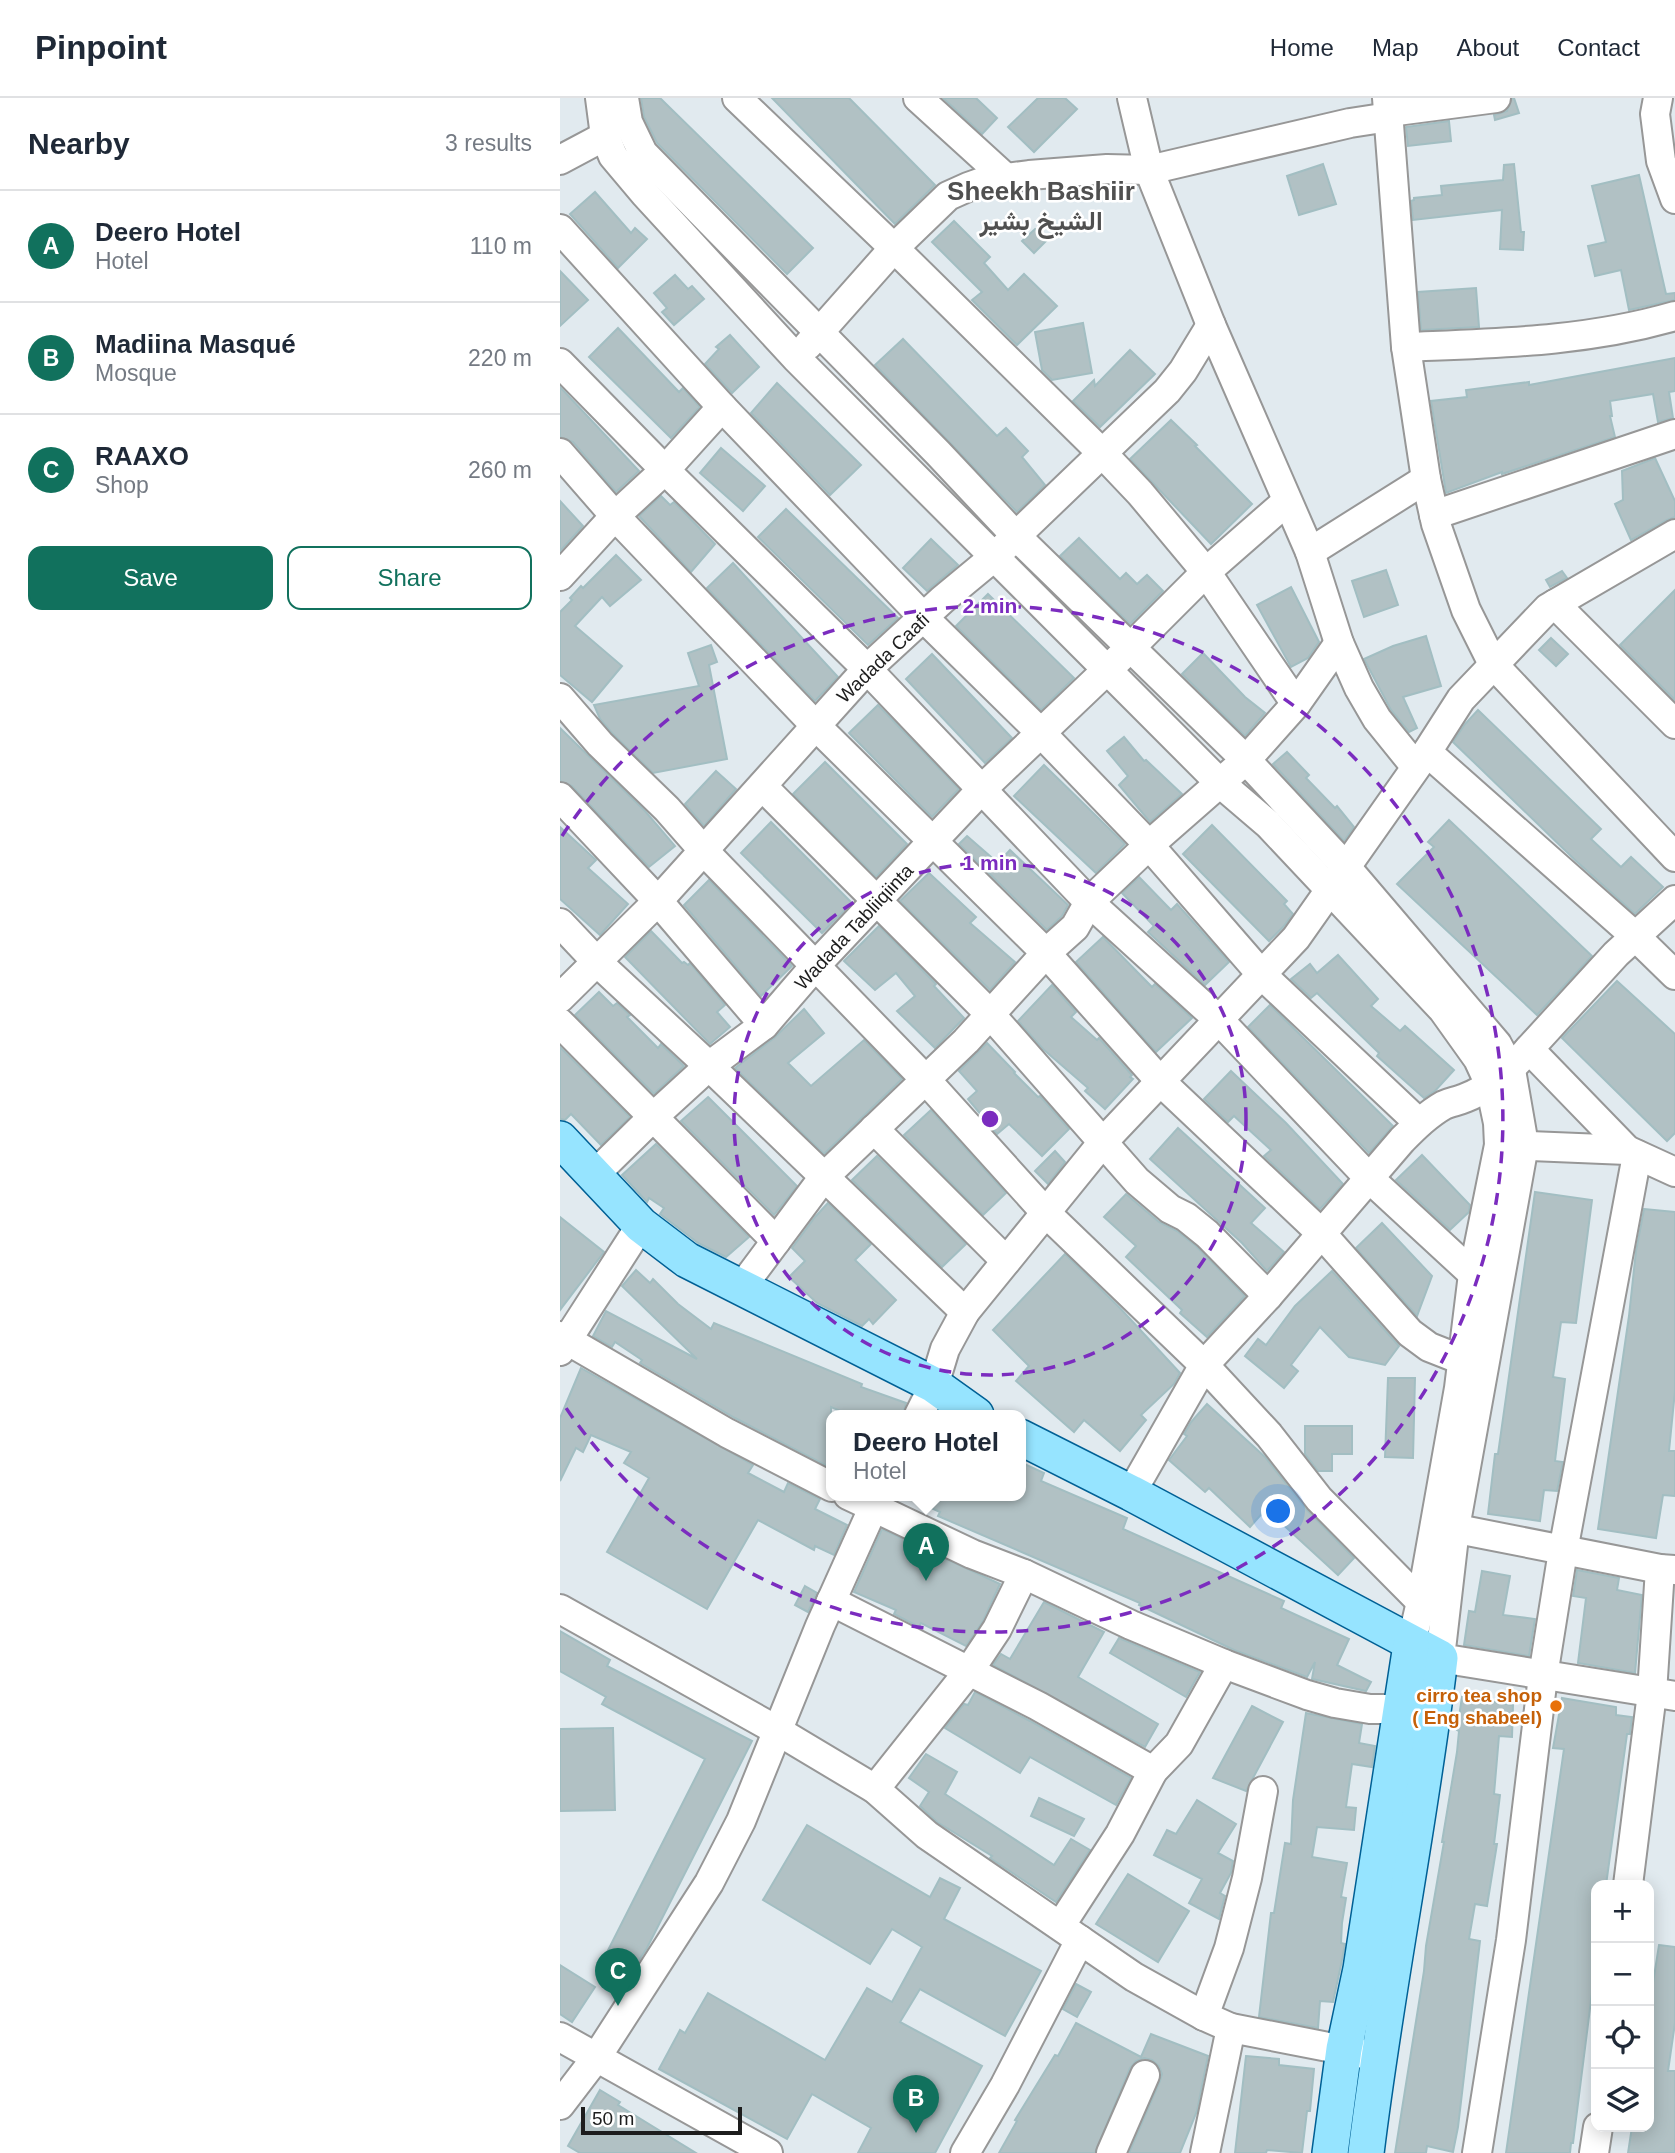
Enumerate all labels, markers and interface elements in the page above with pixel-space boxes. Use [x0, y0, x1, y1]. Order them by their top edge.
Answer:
text: Pinpoint [35, 29, 167, 66]
text: Home [1270, 34, 1334, 61]
text: Map [1372, 34, 1419, 61]
text: About [1457, 34, 1519, 61]
text: Contact [1557, 34, 1640, 61]
text: Nearby [28, 127, 130, 160]
text: 3 results [445, 130, 532, 156]
district label: Sheekh Bashiir الشيخ بشير [947, 176, 1135, 239]
text: Deero Hotel [95, 217, 241, 247]
text: A [43, 233, 59, 259]
text: 110 m [470, 233, 532, 259]
text: Hotel [95, 248, 149, 274]
text: Madiina Masqué [95, 329, 296, 359]
text: B [43, 345, 59, 371]
text: 220 m [468, 345, 532, 371]
text: Mosque [95, 360, 177, 386]
text: RAAXO [95, 441, 189, 471]
text: C [43, 457, 59, 483]
text: 260 m [468, 457, 532, 483]
text: Shop [95, 472, 149, 498]
button: Save [28, 546, 273, 610]
button: Share [287, 546, 532, 610]
text: 2 min [963, 594, 1017, 617]
street label: Wadada Caafi [833, 609, 933, 707]
text: 1 min [963, 851, 1017, 874]
street label: Wadada Tabliiqiinta [790, 860, 918, 994]
centre of rings [978, 1107, 1002, 1131]
popup [826, 1410, 1026, 1501]
text: Deero Hotel [853, 1427, 999, 1457]
text: Hotel [853, 1458, 907, 1484]
your location [1261, 1494, 1295, 1528]
pin: A [903, 1523, 949, 1581]
place label: cirro tea shop ( Eng shabeel) [1412, 1685, 1542, 1728]
marker: cirro tea shop ( Eng shabeel) [1548, 1698, 1564, 1714]
map controls [1591, 1880, 1654, 2132]
button: + [1591, 1880, 1654, 1943]
button: − [1591, 1943, 1654, 2006]
pin: C [595, 1948, 641, 2006]
button: locate [1591, 2006, 1654, 2069]
button: layers [1591, 2069, 1654, 2132]
pin: B [893, 2075, 939, 2133]
scale bar [581, 2104, 742, 2136]
text: 50 m [592, 2108, 634, 2129]

